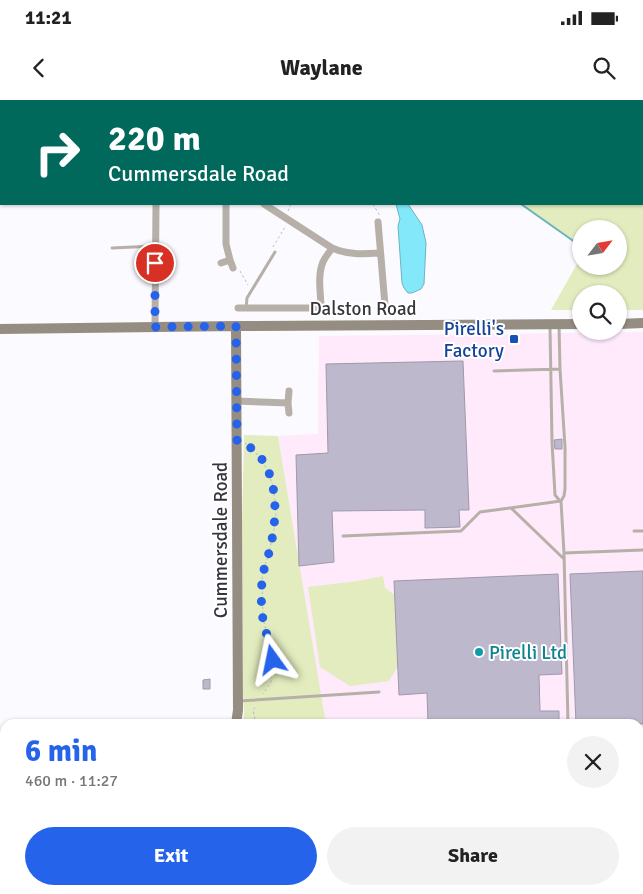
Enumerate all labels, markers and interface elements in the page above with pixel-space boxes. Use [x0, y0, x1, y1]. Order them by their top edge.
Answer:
text: 11:21 [25, 6, 72, 30]
icon: back [25, 54, 53, 82]
text: Waylane [280, 54, 363, 81]
icon: search [590, 54, 618, 82]
text: 220 m [108, 117, 201, 160]
icon: right [25, 120, 90, 185]
text: Cummersdale Road [108, 160, 289, 187]
north arrow [572, 220, 628, 275]
map controls [572, 220, 627, 340]
pin [134, 242, 176, 284]
icon: arrive [141, 249, 169, 277]
button: search [572, 285, 627, 340]
street label: Dalston Road [309, 297, 417, 321]
place label: Pirelli's Factory [443, 317, 504, 363]
marker: Pirelli's Factory [508, 333, 520, 345]
street label: Cummersdale Road [209, 462, 233, 618]
position arrow [246, 633, 298, 685]
place label: Pirelli Ltd [489, 641, 567, 665]
marker: Pirelli Ltd [473, 646, 485, 658]
text: 6 min [25, 733, 97, 770]
button: close [567, 736, 619, 788]
text: 460 m · 11:27 [25, 771, 118, 791]
button: Exit [25, 827, 317, 885]
button: Share [327, 827, 619, 885]

